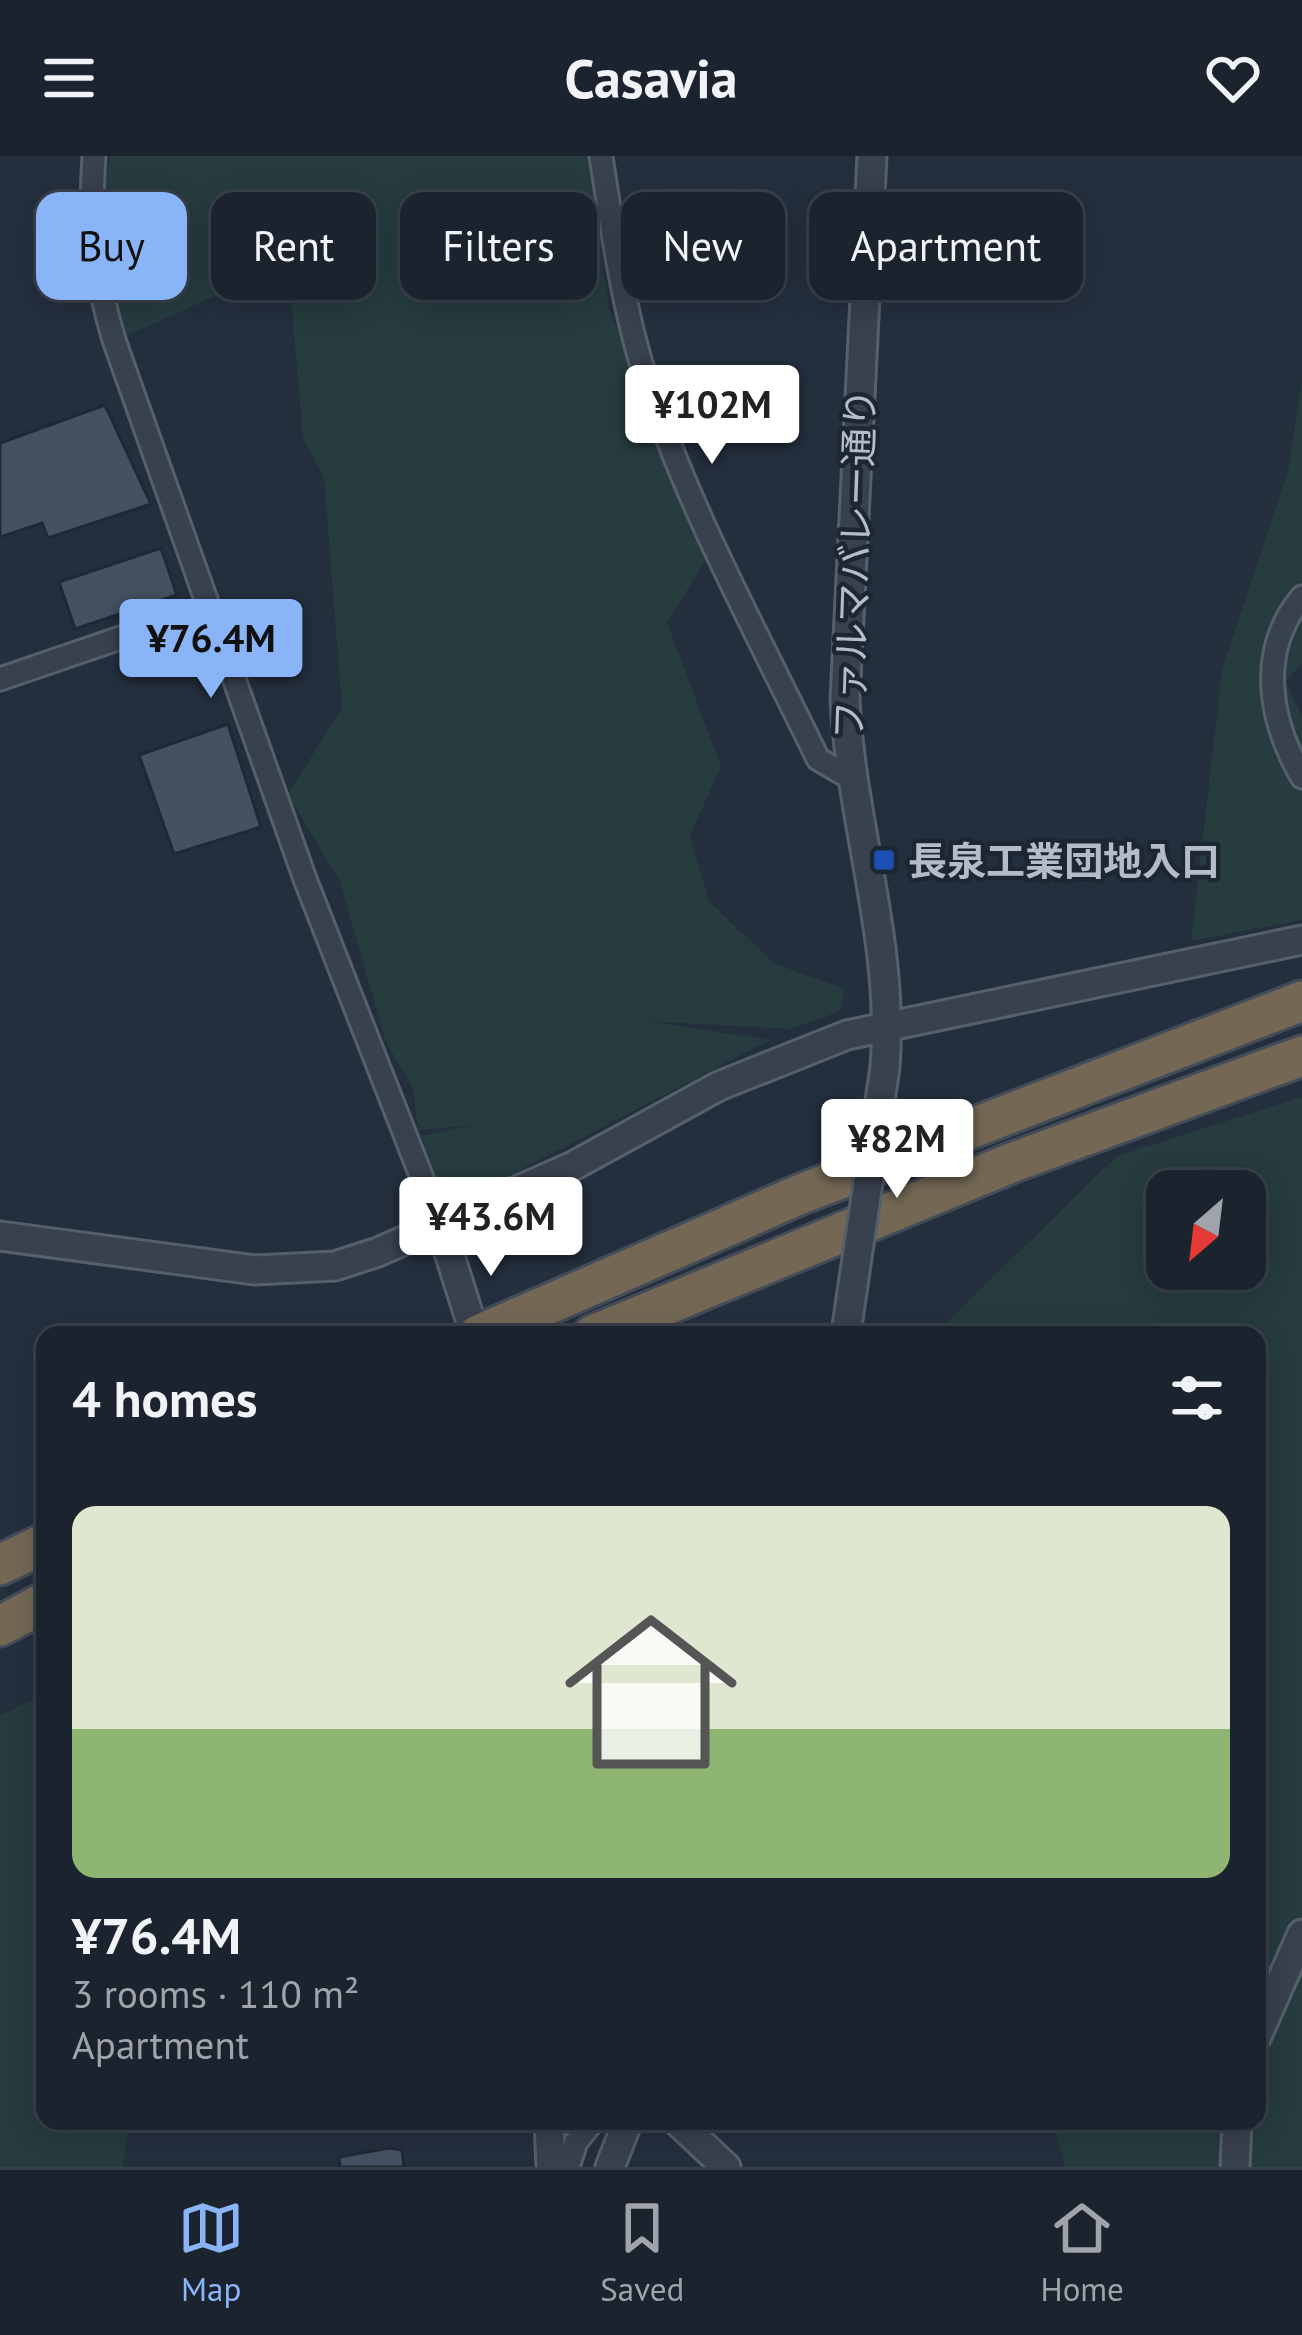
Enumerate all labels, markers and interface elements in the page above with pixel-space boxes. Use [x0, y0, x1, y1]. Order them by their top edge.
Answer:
text: Casavia [564, 43, 738, 113]
icon: menu [36, 45, 102, 111]
icon: heart [1200, 45, 1266, 111]
chip: Buy [36, 192, 187, 300]
chip: Rent [211, 192, 376, 300]
chip: Filters [400, 192, 597, 300]
chip: New [621, 192, 785, 300]
chip: Apartment [809, 192, 1083, 300]
pin: ¥102M [628, 365, 796, 467]
text: ¥102M [652, 378, 772, 429]
street label: ファルマバレー通り [822, 388, 886, 740]
pin: ¥76.4M [113, 599, 309, 701]
text: ¥76.4M [146, 612, 276, 663]
place label: 長泉工業団地入口 [908, 835, 1220, 886]
marker: 長泉工業団地入口 [871, 847, 897, 873]
pin: ¥82M [826, 1099, 968, 1201]
text: ¥82M [848, 1112, 946, 1163]
north arrow [1146, 1170, 1266, 1290]
map controls [1146, 1170, 1266, 1290]
pin: ¥43.6M [393, 1177, 589, 1279]
text: ¥43.6M [426, 1190, 556, 1241]
text: 4 homes [72, 1365, 258, 1431]
icon: filters [1164, 1365, 1230, 1431]
icon: home [543, 1584, 759, 1800]
text: ¥76.4M [72, 1902, 241, 1968]
text: 3 rooms · 110 m² [72, 1968, 359, 2019]
text: Apartment [72, 2019, 249, 2070]
tab: Map [178, 2195, 244, 2310]
tab: Saved [600, 2195, 684, 2310]
tab: Home [1040, 2195, 1124, 2310]

